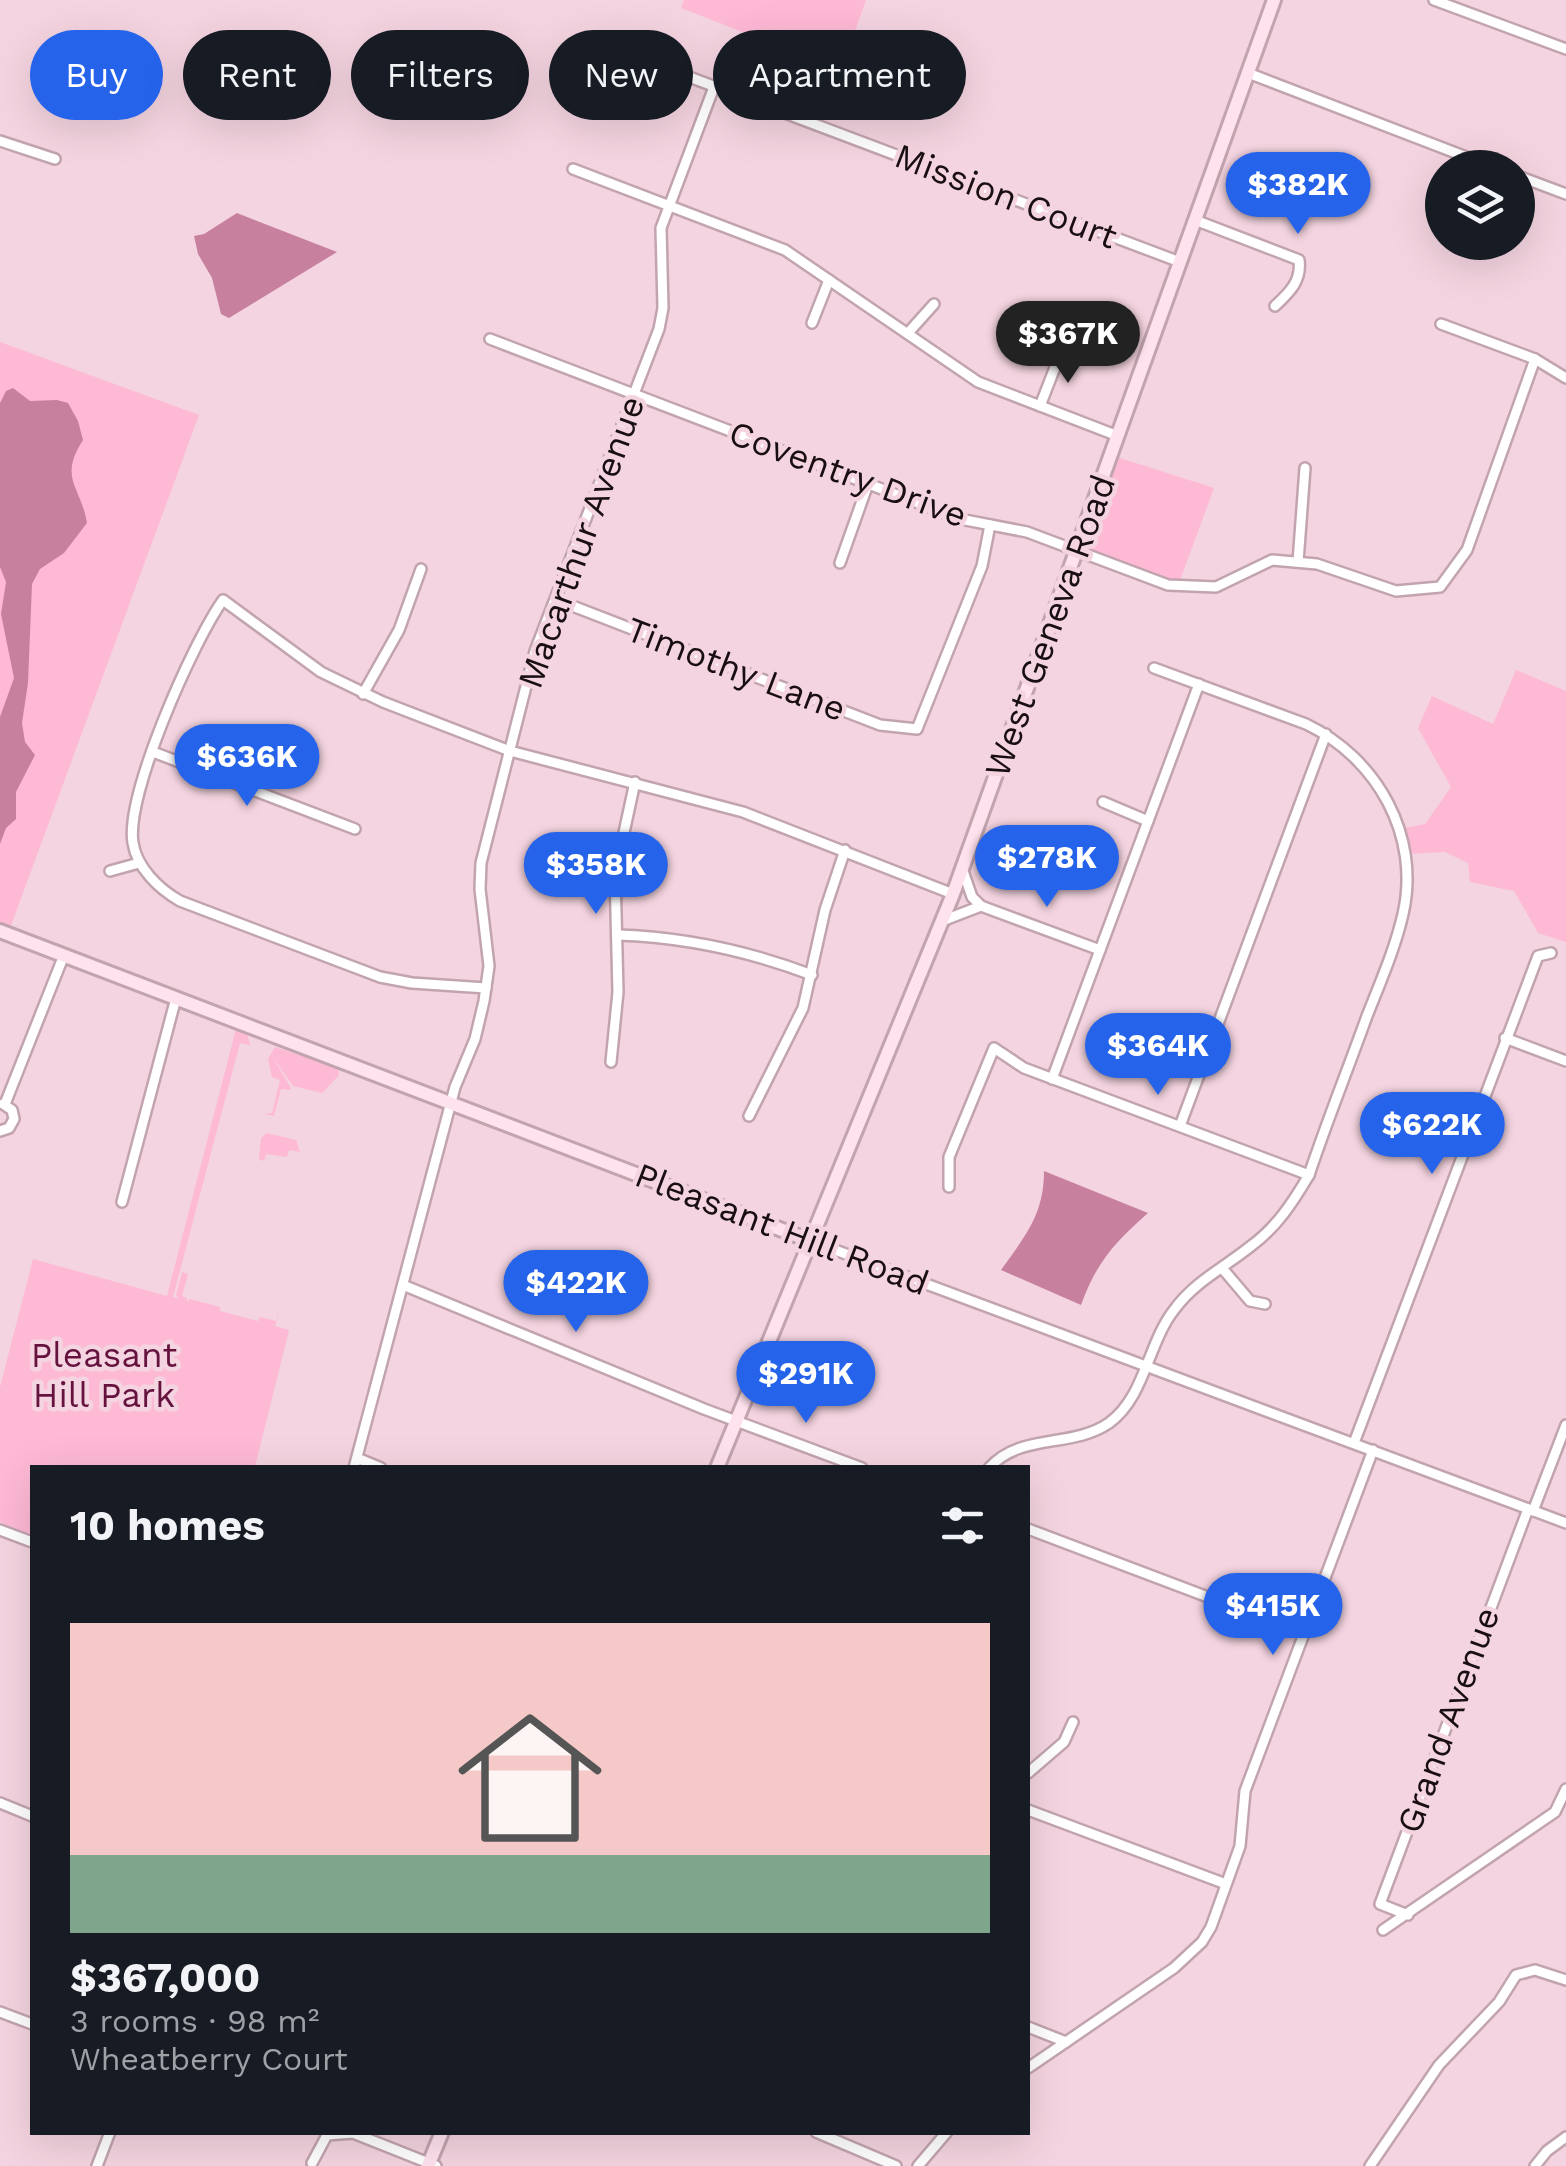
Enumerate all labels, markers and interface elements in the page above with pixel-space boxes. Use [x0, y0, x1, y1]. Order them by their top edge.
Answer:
chip: Buy [30, 30, 163, 120]
chip: Rent [183, 30, 331, 120]
chip: Filters [351, 30, 529, 120]
chip: New [549, 30, 693, 120]
chip: Apartment [713, 30, 966, 120]
street label: Mission Court [889, 134, 1123, 258]
map controls [1425, 150, 1535, 260]
button: layers [1425, 150, 1535, 260]
pin: $382K [1228, 152, 1368, 237]
text: $382K [1248, 165, 1348, 203]
pin: $367K [998, 301, 1138, 386]
text: $367K [1018, 314, 1118, 352]
street label: Macarthur Avenue [509, 390, 653, 694]
street label: Coventry Drive [723, 412, 973, 536]
street label: West Geneva Road [976, 469, 1124, 783]
street label: Timothy Lane [620, 608, 852, 730]
pin: $636K [177, 724, 317, 809]
text: $636K [196, 737, 298, 775]
pin: $278K [977, 825, 1117, 910]
pin: $358K [526, 832, 666, 917]
text: $278K [997, 838, 1097, 876]
text: $358K [546, 845, 646, 883]
pin: $364K [1088, 1013, 1228, 1098]
text: $364K [1107, 1026, 1209, 1064]
pin: $622K [1362, 1092, 1502, 1177]
text: $622K [1382, 1105, 1482, 1143]
street label: Pleasant Hill Road [629, 1154, 935, 1304]
pin: $422K [506, 1250, 646, 1335]
text: $422K [525, 1263, 627, 1301]
park label: Pleasant Hill Park [31, 1334, 178, 1416]
pin: $291K [736, 1341, 876, 1426]
text: $291K [758, 1354, 854, 1392]
icon: filters [935, 1498, 990, 1553]
text: 10 homes [70, 1501, 265, 1550]
pin: $415K [1203, 1573, 1343, 1658]
text: $415K [1225, 1586, 1321, 1624]
street label: Grand Avenue [1388, 1602, 1508, 1838]
icon: home [440, 1688, 620, 1868]
text: $367,000 [70, 1953, 260, 2002]
text: 3 rooms · 98 m² [70, 2002, 319, 2040]
text: Wheatberry Court [70, 2040, 348, 2078]

